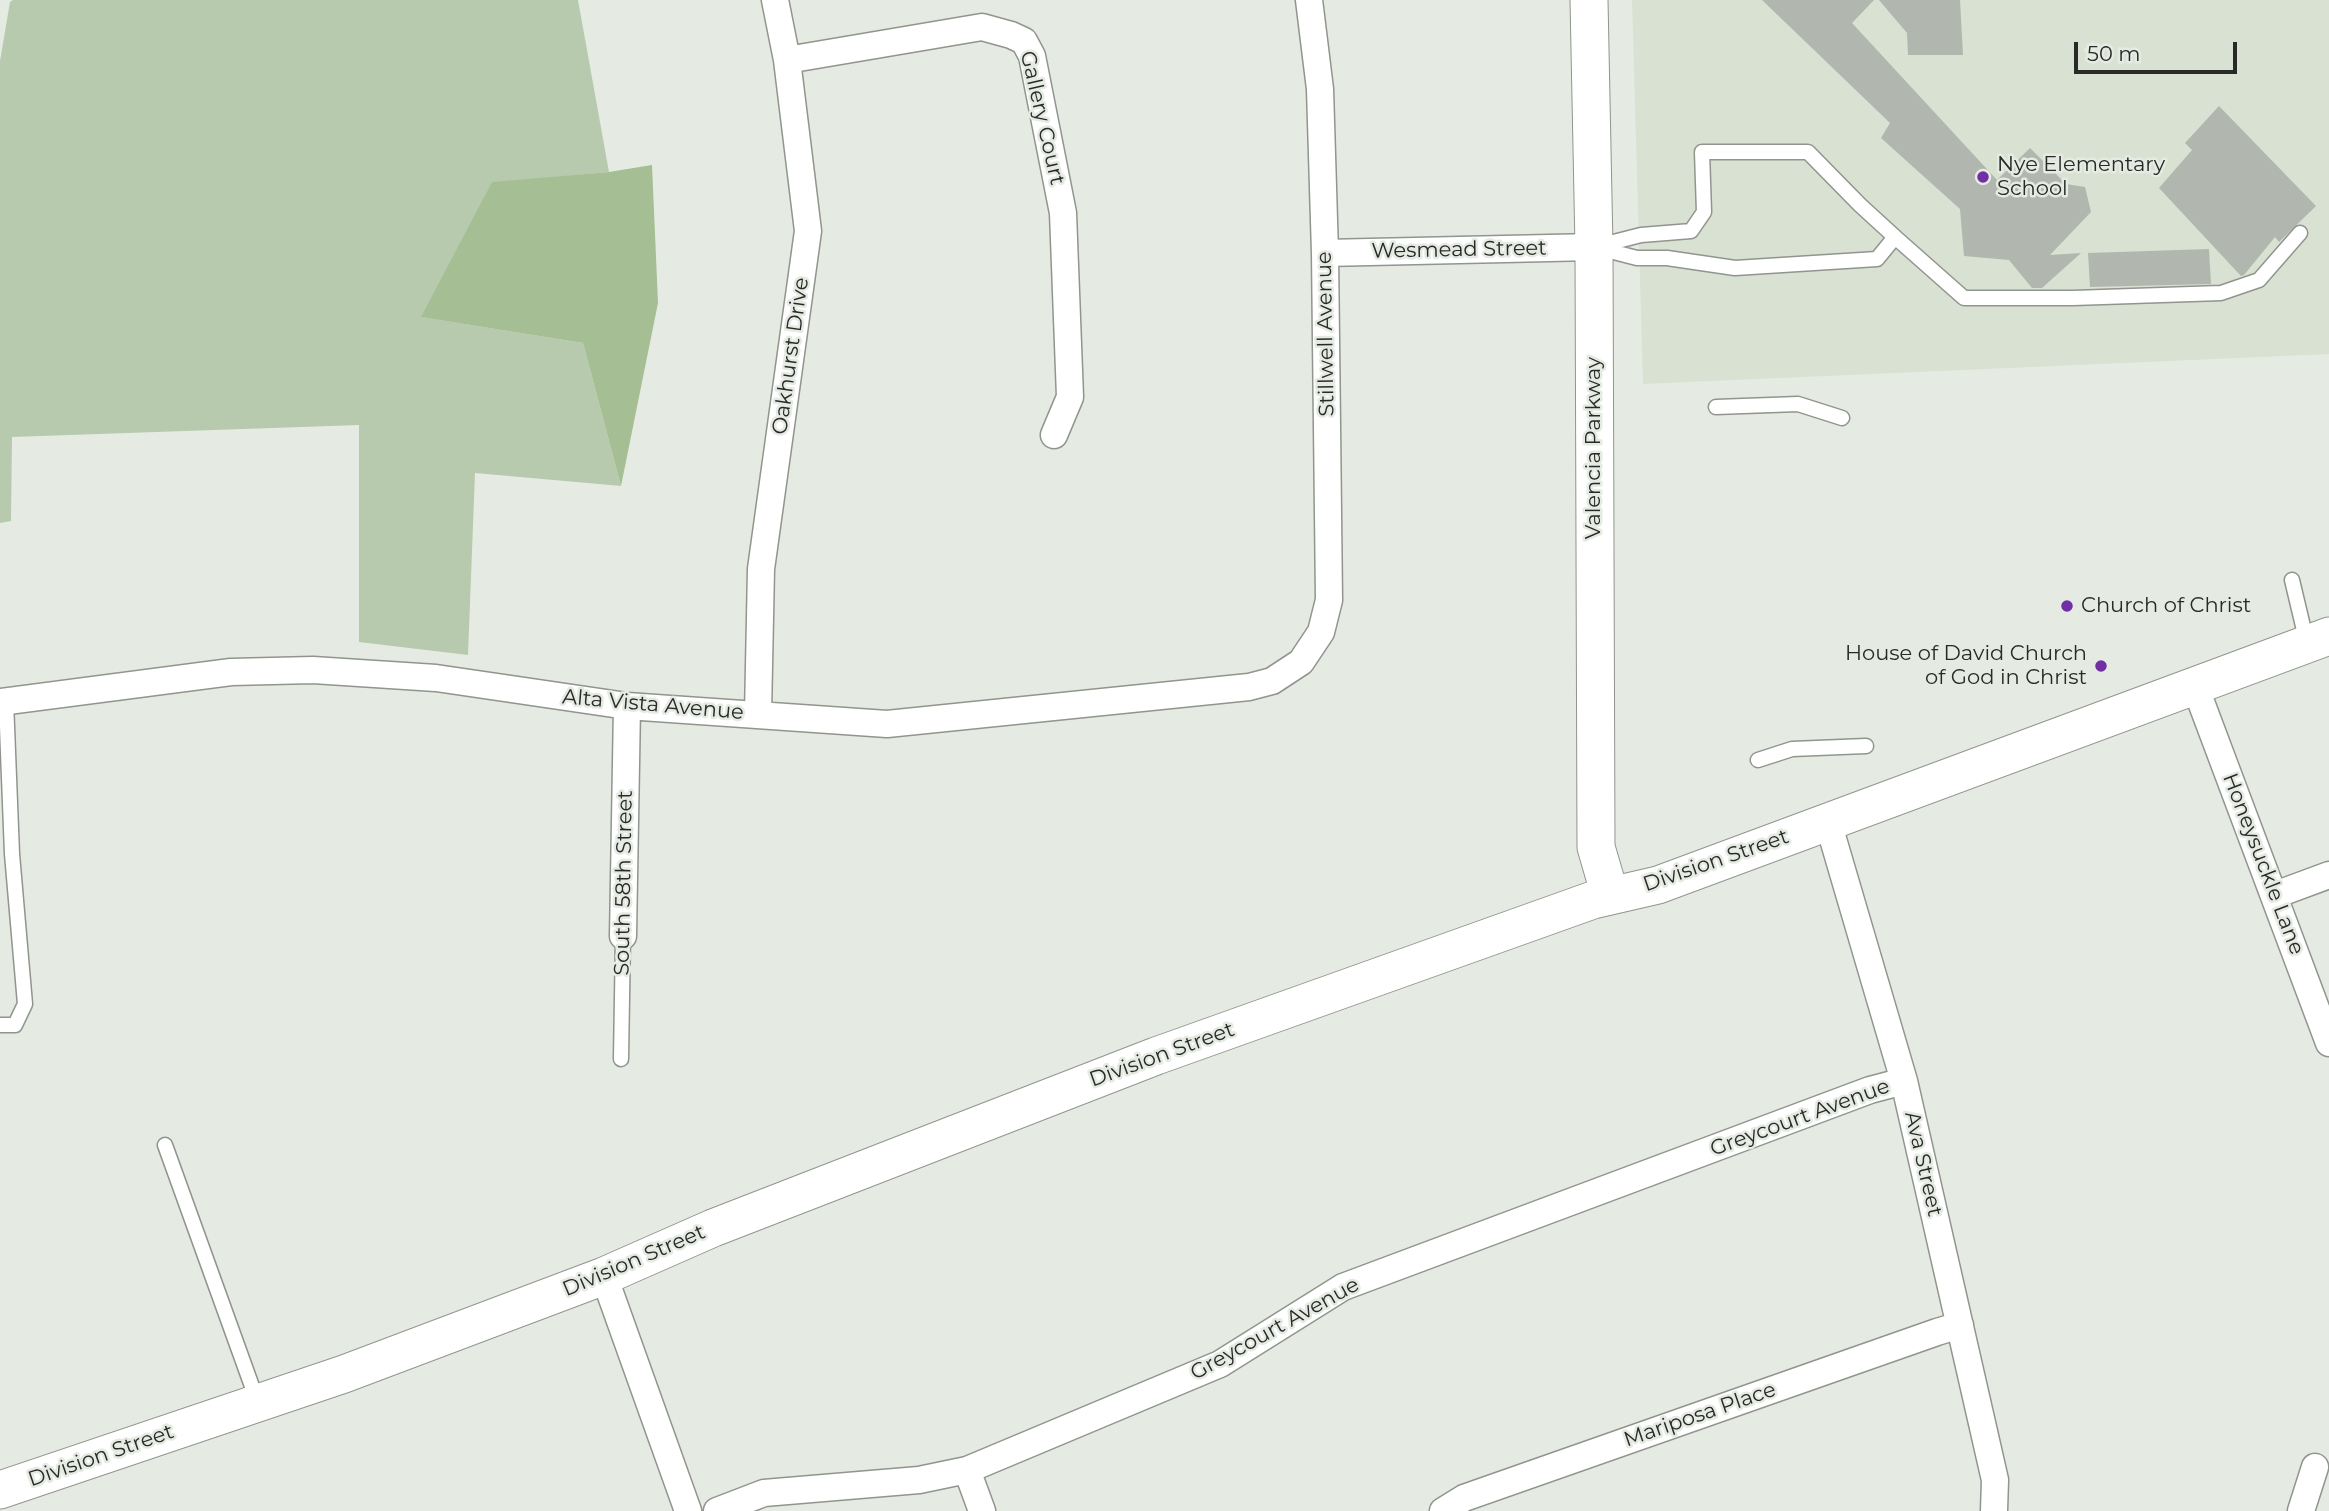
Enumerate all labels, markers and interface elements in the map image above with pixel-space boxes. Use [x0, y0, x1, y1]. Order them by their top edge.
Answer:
scale bar [2077, 28, 2240, 72]
text: 50 m [2087, 41, 2141, 66]
street label: Gallery Court [1014, 49, 1070, 187]
place label: Nye Elementary School [1997, 152, 2165, 202]
marker: Nye Elementary School [1975, 169, 1991, 185]
street label: Wesmead Street [1371, 236, 1547, 264]
street label: Stillwell Avenue [1312, 251, 1340, 417]
street label: Oakhurst Drive [767, 276, 815, 436]
street label: Valencia Parkway [1581, 357, 1607, 539]
place label: Church of Christ [2081, 593, 2251, 619]
marker: Church of Christ [2059, 598, 2075, 614]
place label: House of David Church of God in Christ [1845, 641, 2087, 691]
marker: House of David Church of God in Christ [2093, 658, 2109, 674]
street label: Alta Vista Avenue [561, 685, 745, 725]
street label: Honeysuckle Lane [2217, 770, 2309, 958]
street label: South 58th Street [610, 790, 638, 976]
street label: Division Street [1640, 824, 1792, 898]
street label: Division Street [1086, 1017, 1238, 1093]
street label: Greycourt Avenue [1707, 1074, 1893, 1162]
street label: Ava Street [1899, 1109, 1947, 1219]
street label: Division Street [559, 1220, 709, 1302]
street label: Greycourt Avenue [1186, 1272, 1364, 1386]
street label: Mariposa Place [1621, 1377, 1779, 1453]
street label: Division Street [25, 1419, 177, 1493]

